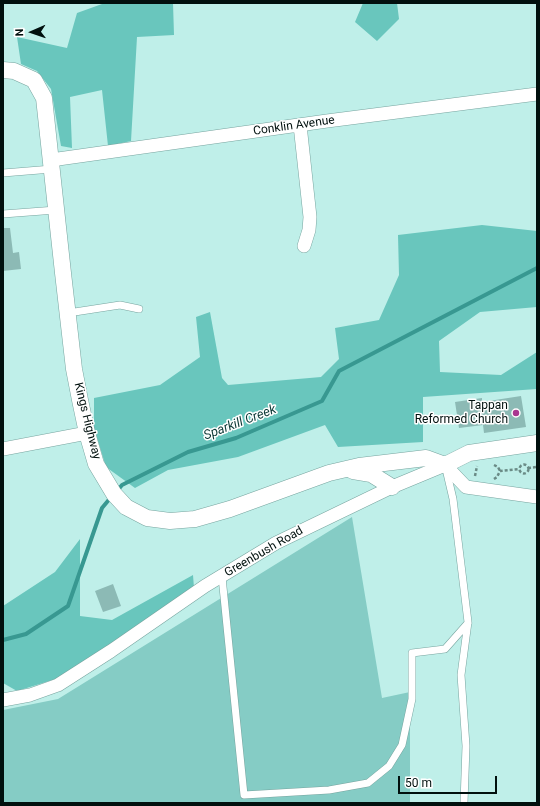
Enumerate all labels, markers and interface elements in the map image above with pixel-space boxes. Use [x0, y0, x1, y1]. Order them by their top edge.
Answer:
north arrow [12, 12, 52, 52]
text: N [13, 28, 26, 37]
street label: Conklin Avenue [252, 113, 336, 139]
street label: Kings Highway [70, 381, 104, 461]
place label: Tappan Reformed Church [415, 399, 508, 427]
water label: Sparkill Creek [201, 402, 279, 444]
marker: Tappan Reformed Church [511, 408, 521, 418]
street label: Greenbush Road [222, 524, 306, 580]
scale bar [400, 768, 499, 794]
text: 50 m [405, 776, 432, 790]

